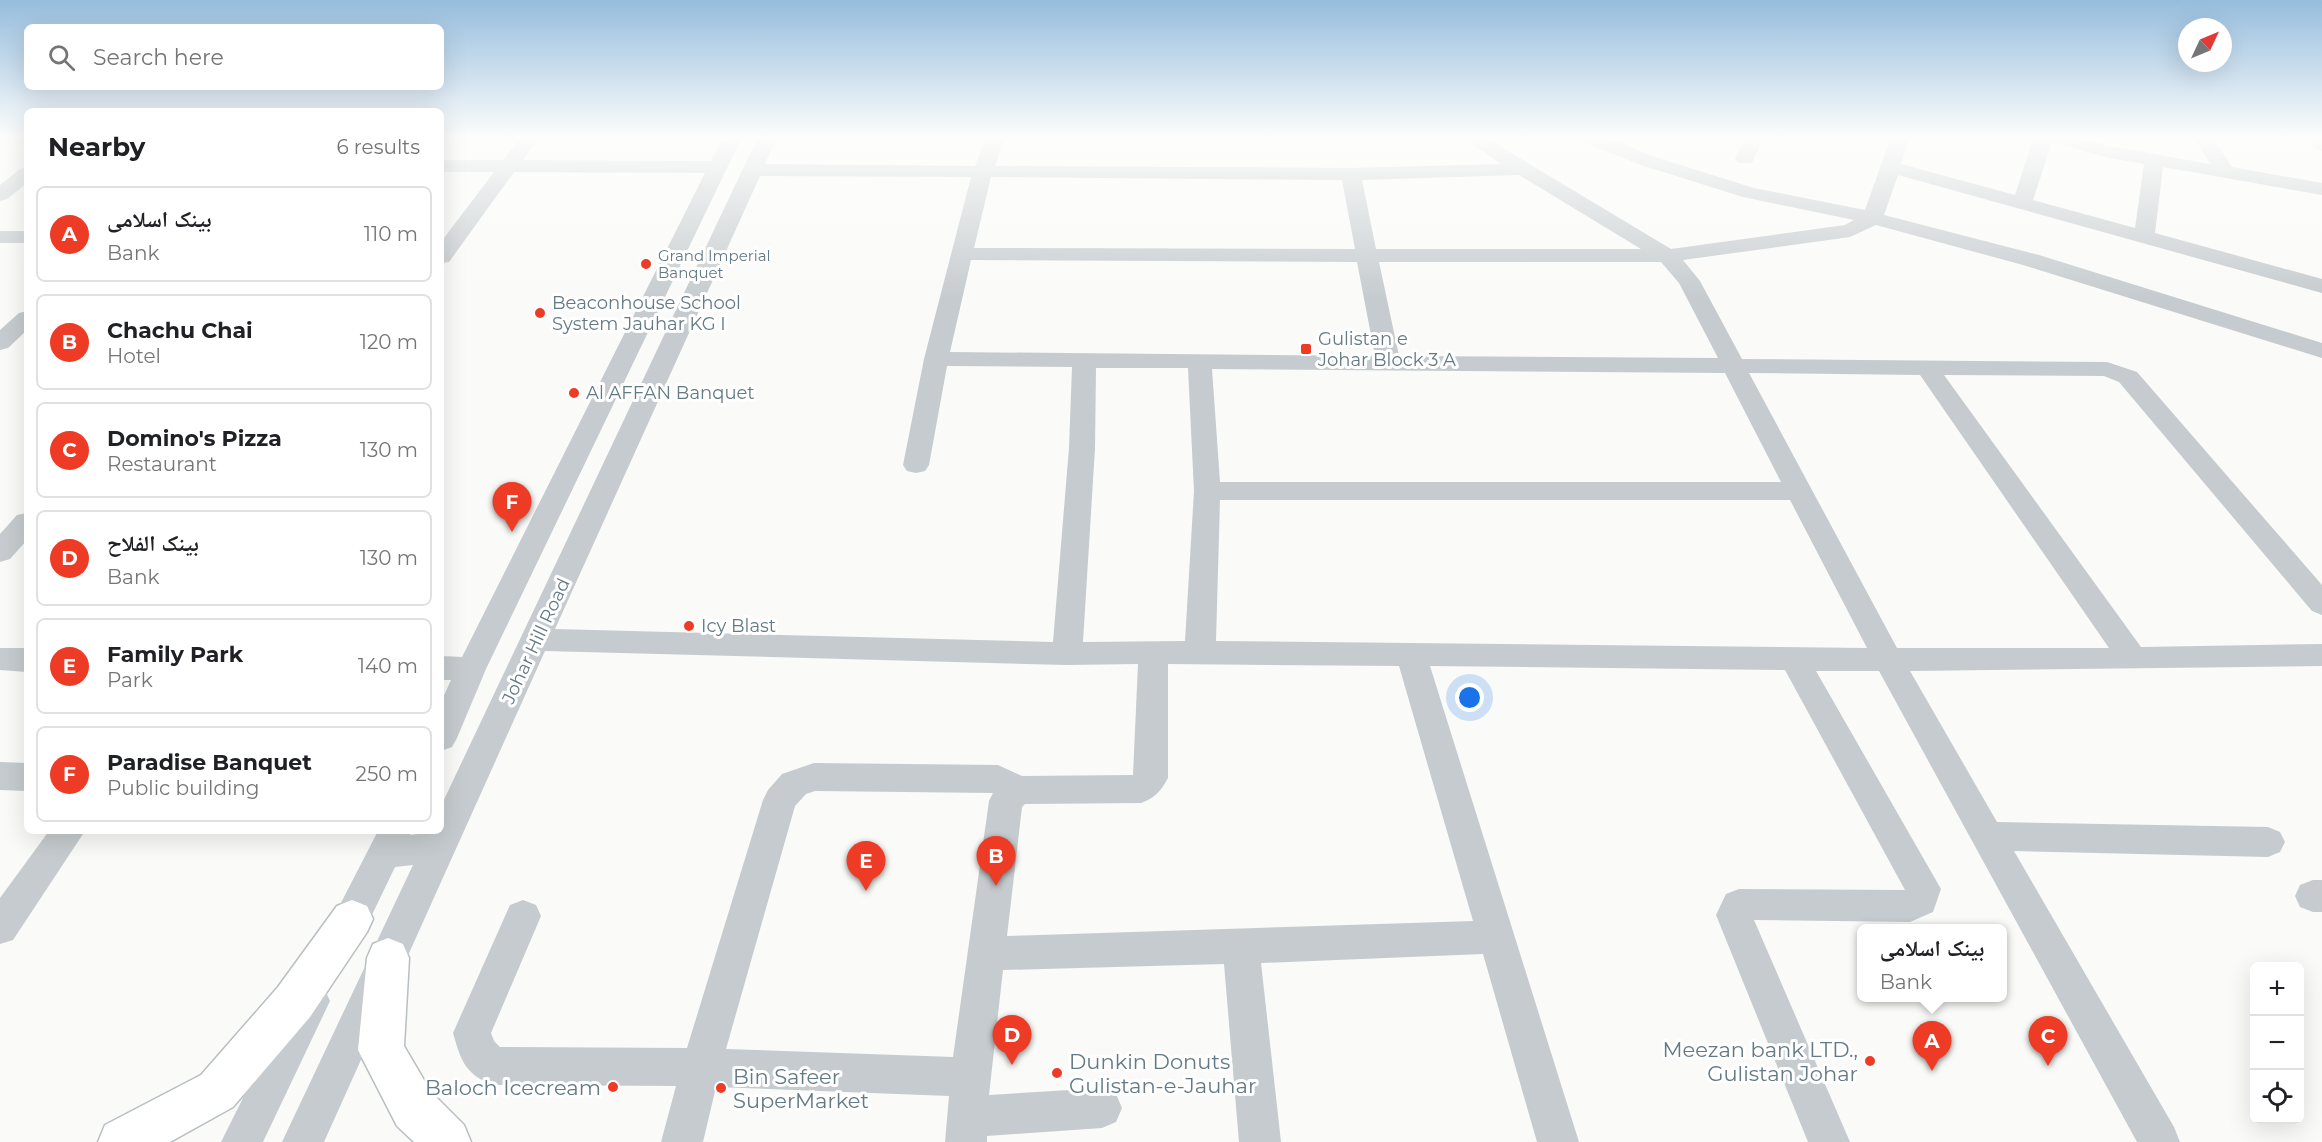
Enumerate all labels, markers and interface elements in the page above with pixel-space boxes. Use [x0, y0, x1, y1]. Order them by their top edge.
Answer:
north arrow [2178, 18, 2232, 72]
search box [24, 24, 444, 90]
icon: search [45, 41, 78, 74]
text: Search here [93, 44, 224, 71]
text: Nearby [48, 131, 145, 163]
text: 6 results [336, 135, 420, 159]
text: بینک اسلامی [107, 206, 212, 233]
text: A [62, 222, 77, 246]
text: 110 m [364, 222, 418, 246]
text: Bank [107, 241, 159, 265]
place label: Grand Imperial Banquet [658, 246, 771, 282]
marker: Grand Imperial Banquet [639, 257, 653, 271]
place label: Beaconhouse School System Jauhar KG I [552, 292, 741, 335]
marker: Beaconhouse School System Jauhar KG I [533, 306, 547, 320]
text: Chachu Chai [107, 317, 253, 344]
place label: Gulistan e Johar Block 3 A [1317, 328, 1456, 371]
text: B [62, 330, 77, 354]
text: 120 m [360, 330, 418, 354]
marker: Gulistan e Johar Block 3 A [1299, 342, 1313, 356]
text: Hotel [107, 344, 161, 368]
place label: Al AFFAN Banquet [586, 382, 755, 404]
marker: Al AFFAN Banquet [567, 386, 581, 400]
text: Domino's Pizza [107, 425, 282, 452]
text: C [62, 438, 77, 462]
text: 130 m [360, 438, 418, 462]
text: Restaurant [107, 452, 217, 476]
pin: F [492, 482, 532, 532]
text: بینک الفلاح [107, 530, 199, 557]
text: D [61, 546, 78, 570]
text: 130 m [360, 546, 418, 570]
text: Bank [107, 565, 159, 589]
street label: Johar Hill Road [497, 575, 575, 708]
place label: Icy Blast [701, 615, 776, 637]
marker: Icy Blast [682, 619, 696, 633]
text: Family Park [107, 641, 243, 668]
text: E [63, 654, 76, 678]
text: 140 m [358, 654, 418, 678]
text: Park [107, 668, 153, 692]
your location [1455, 683, 1484, 712]
text: Paradise Banquet [107, 749, 312, 776]
text: F [63, 762, 76, 786]
text: 250 m [356, 762, 418, 786]
text: Public building [107, 776, 260, 800]
pin: B [976, 836, 1016, 886]
pin: E [846, 842, 886, 891]
popup [1857, 924, 2007, 1002]
text: بینک اسلامی [1880, 935, 1984, 962]
map controls [2250, 962, 2304, 1124]
button: + [2250, 962, 2304, 1016]
text: Bank [1880, 970, 1932, 994]
pin: D [992, 1016, 1032, 1065]
pin: C [2028, 1016, 2068, 1066]
button: − [2250, 1016, 2304, 1070]
pin: A [1912, 1022, 1952, 1071]
place label: Meezan bank LTD., Gulistan Johar [1662, 1037, 1858, 1086]
place label: Dunkin Donuts Gulistan-e-Jauhar [1069, 1049, 1256, 1098]
marker: Meezan bank LTD., Gulistan Johar [1863, 1054, 1877, 1068]
place label: Bin Safeer SuperMarket [733, 1064, 869, 1113]
marker: Dunkin Donuts Gulistan-e-Jauhar [1050, 1066, 1064, 1080]
button: locate [2250, 1070, 2304, 1124]
place label: Baloch Icecream [425, 1075, 601, 1100]
marker: Baloch Icecream [606, 1080, 620, 1094]
marker: Bin Safeer SuperMarket [714, 1081, 728, 1095]

